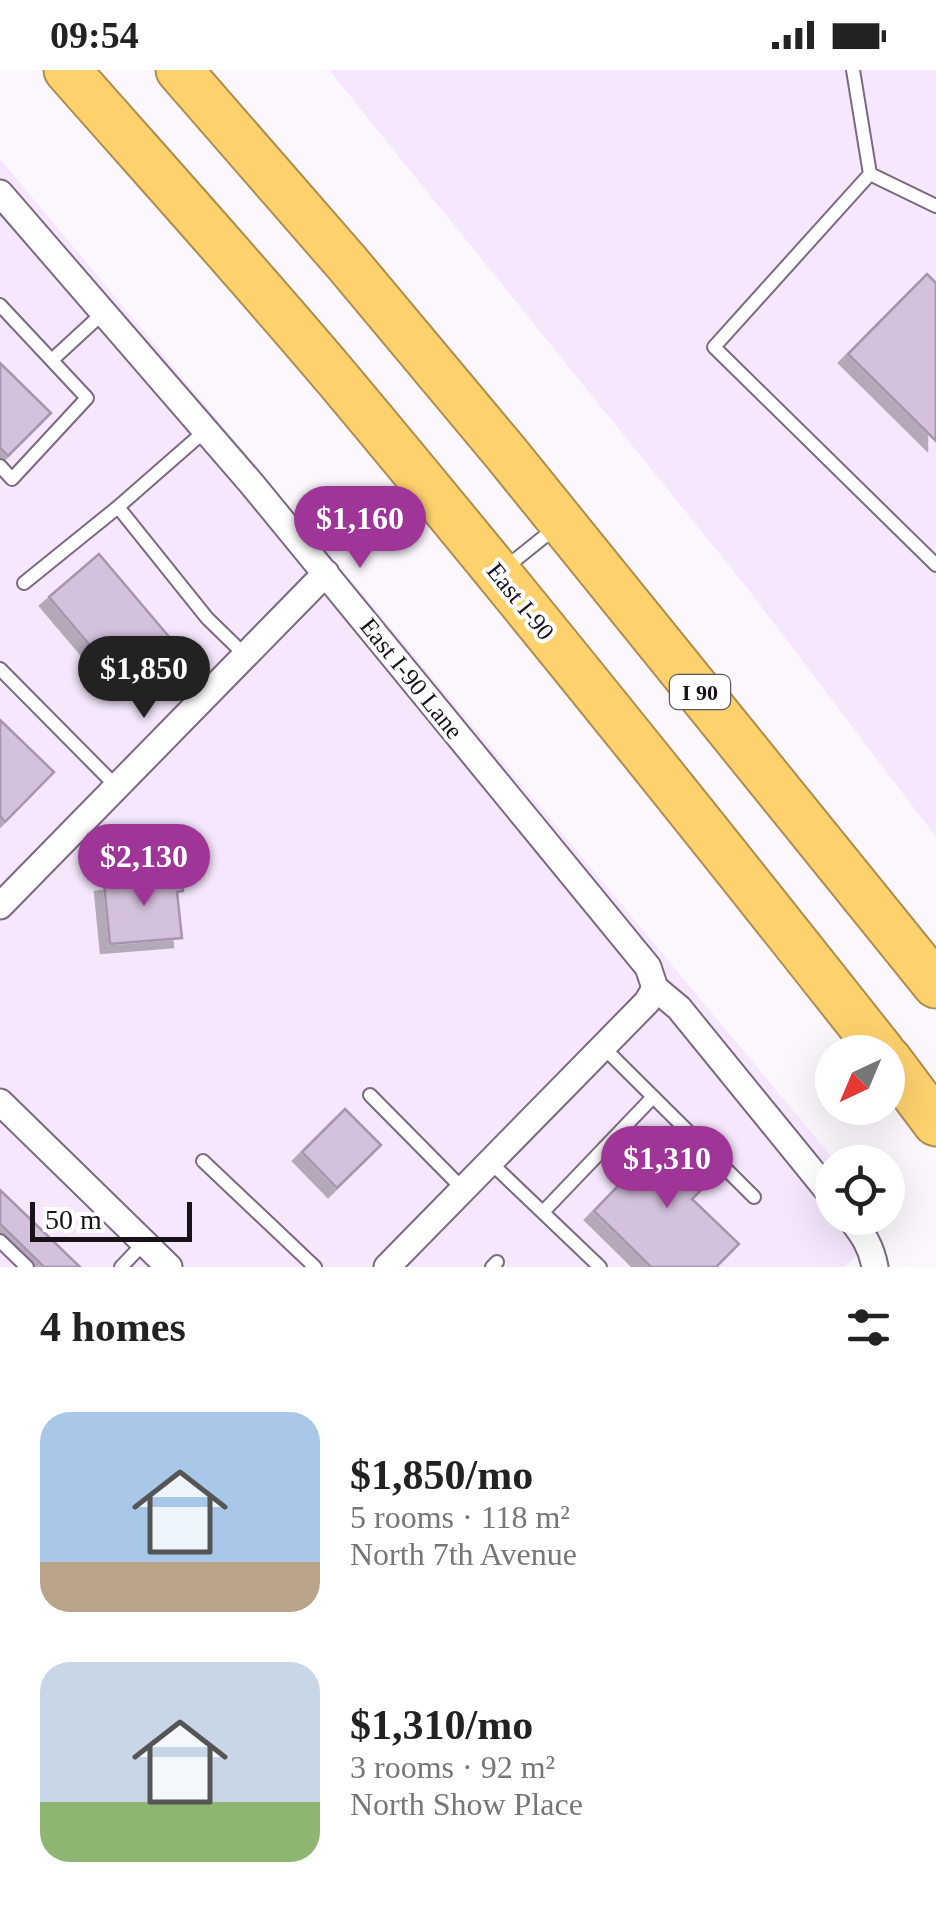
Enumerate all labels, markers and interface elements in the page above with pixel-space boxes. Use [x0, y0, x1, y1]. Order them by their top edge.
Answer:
text: 09:54 [50, 14, 139, 56]
pin: $1,160 [279, 486, 441, 571]
text: $1,160 [316, 500, 404, 536]
street label: East I-90 [482, 557, 560, 645]
street label: East I-90 Lane [355, 613, 468, 744]
pin: $1,850 [63, 636, 225, 721]
text: $1,850 [100, 650, 188, 686]
road number: I 90 [670, 675, 730, 709]
pin: $2,130 [63, 824, 225, 909]
text: $2,130 [100, 838, 188, 874]
north arrow [815, 1035, 905, 1125]
map controls [815, 1035, 905, 1235]
pin: $1,310 [586, 1126, 748, 1211]
text: $1,310 [623, 1140, 711, 1176]
button: locate [815, 1145, 905, 1235]
scale bar [30, 1197, 192, 1242]
text: 50 m [45, 1204, 102, 1235]
icon: filters [841, 1300, 896, 1355]
text: 4 homes [40, 1304, 186, 1350]
icon: home [120, 1452, 240, 1572]
text: $1,850/mo [350, 1452, 533, 1498]
text: 5 rooms · 118 m² [350, 1499, 570, 1535]
text: North 7th Avenue [350, 1536, 577, 1572]
icon: home [120, 1702, 240, 1822]
text: $1,310/mo [350, 1702, 533, 1748]
text: 3 rooms · 92 m² [350, 1749, 555, 1785]
text: North Show Place [350, 1786, 583, 1822]

